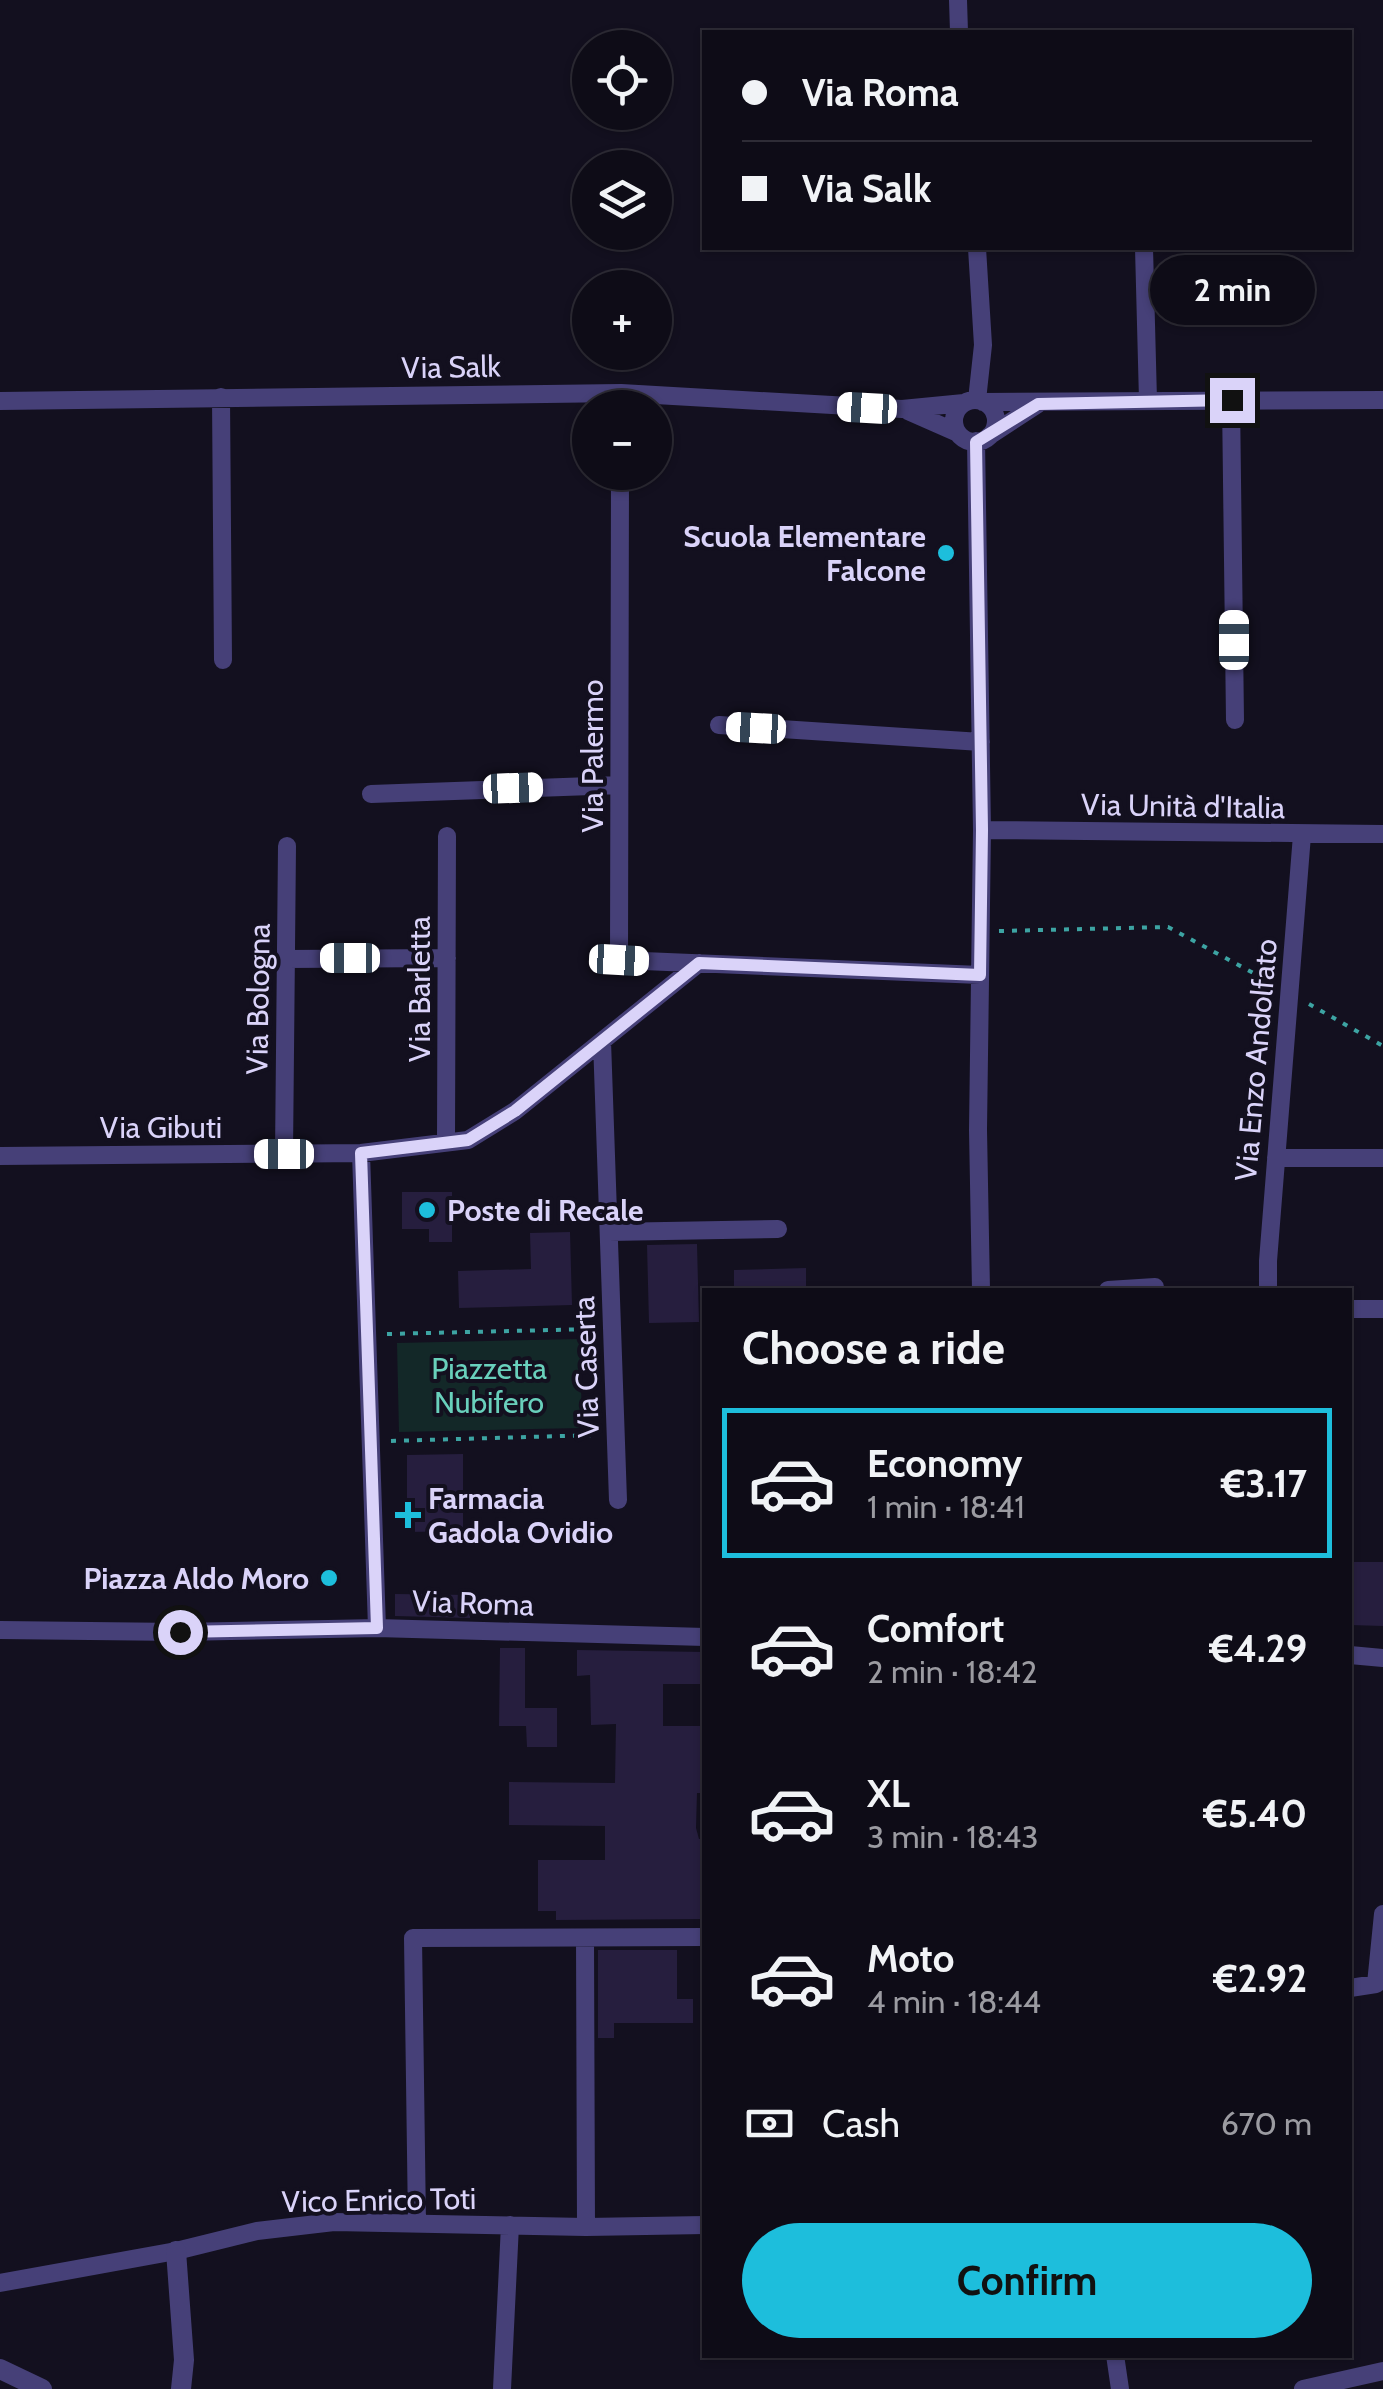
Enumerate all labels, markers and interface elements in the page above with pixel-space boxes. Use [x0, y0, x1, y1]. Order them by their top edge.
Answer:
map controls [572, 30, 672, 490]
button: locate [572, 30, 672, 130]
text: Via Roma [802, 69, 959, 116]
button: layers [572, 150, 672, 250]
text: Via Salk [802, 165, 931, 212]
callout: 2 min [1150, 255, 1314, 325]
button: + [572, 270, 672, 370]
text: 2 min [1194, 270, 1271, 309]
street label: Via Salk [401, 348, 502, 386]
route end [1210, 378, 1255, 423]
button: − [572, 390, 672, 490]
car [836, 391, 898, 425]
place label: Scuola Elementare Falcone [683, 518, 926, 589]
marker: Scuola Elementare Falcone [935, 542, 957, 564]
car [1219, 610, 1249, 670]
street label: Via Palermo [574, 680, 611, 832]
car [725, 711, 787, 745]
car [482, 772, 544, 804]
street label: Via Unità d'Italia [1081, 786, 1286, 826]
street label: Via Barletta [401, 915, 438, 1062]
street label: Via Bologna [238, 923, 278, 1075]
street label: Via Enzo Andolfato [1227, 937, 1285, 1183]
car [320, 943, 380, 973]
car [588, 943, 650, 977]
street label: Via Gibuti [100, 1109, 222, 1146]
car [254, 1139, 314, 1169]
place label: Poste di Recale [447, 1192, 643, 1229]
marker: Poste di Recale [416, 1199, 438, 1221]
street label: Via Caserta [565, 1295, 607, 1438]
text: Choose a ride [742, 1321, 1005, 1375]
park label: Piazzetta Nubifero [431, 1350, 547, 1421]
icon: car [747, 1438, 837, 1528]
text: Economy [867, 1440, 1022, 1487]
text: €3.17 [1221, 1460, 1307, 1507]
place label: Farmacia Gadola Ovidio [428, 1480, 613, 1551]
text: 1 min · 18:41 [867, 1487, 1025, 1526]
marker: Farmacia Gadola Ovidio [397, 1504, 419, 1526]
place label: Piazza Aldo Moro [84, 1560, 309, 1597]
marker: Piazza Aldo Moro [318, 1567, 340, 1589]
street label: Via Roma [411, 1582, 535, 1624]
icon: car [747, 1603, 837, 1693]
text: Comfort [867, 1605, 1004, 1652]
route start [158, 1610, 203, 1655]
text: €4.29 [1209, 1625, 1307, 1672]
text: 2 min · 18:42 [867, 1652, 1037, 1691]
icon: car [747, 1768, 837, 1858]
text: XL [867, 1770, 910, 1817]
text: €5.40 [1203, 1790, 1307, 1837]
text: 3 min · 18:43 [867, 1817, 1039, 1856]
icon: car [747, 1933, 837, 2023]
text: Moto [867, 1935, 954, 1982]
text: €2.92 [1213, 1955, 1307, 2002]
text: 4 min · 18:44 [867, 1982, 1041, 2021]
icon: cash [742, 2096, 797, 2151]
text: Cash [822, 2100, 900, 2147]
text: 670 m [1221, 2104, 1312, 2143]
street label: Vico Enrico Toti [281, 2180, 477, 2220]
button: Confirm [742, 2223, 1312, 2338]

